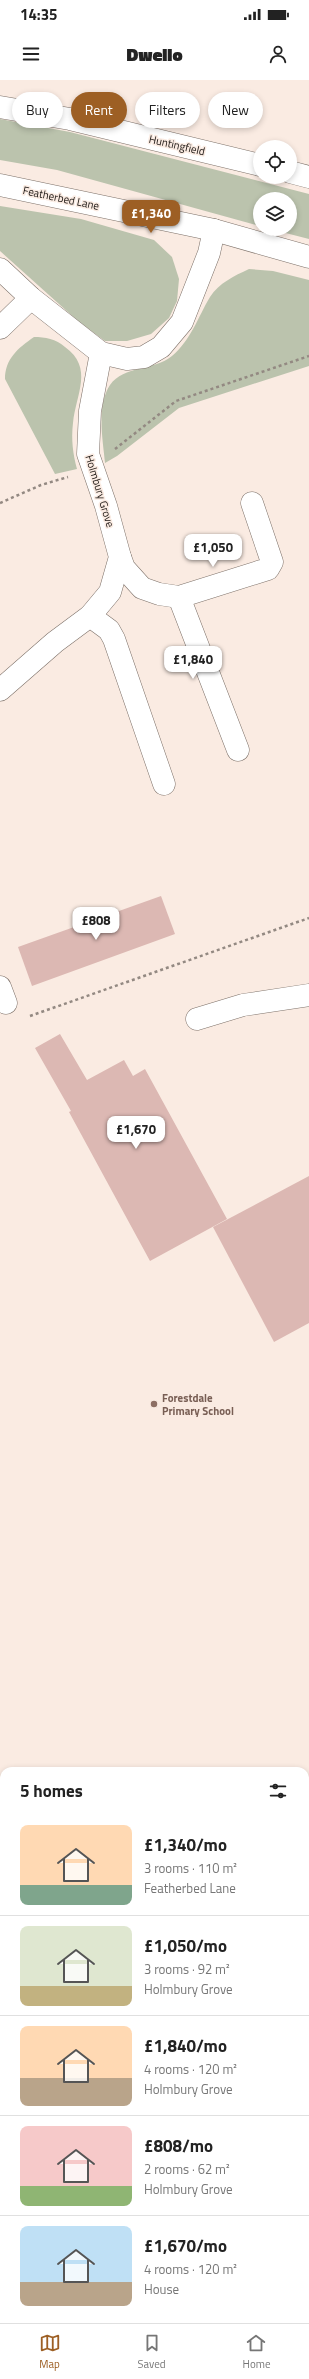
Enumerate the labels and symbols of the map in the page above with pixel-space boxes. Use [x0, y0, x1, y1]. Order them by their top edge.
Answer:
street label: Huntingfield [147, 131, 207, 159]
street label: Featherbed Lane [21, 182, 101, 214]
pin: £1,340 [118, 200, 184, 234]
street label: Holmbury Grove [81, 453, 119, 530]
pin: £1,050 [180, 534, 246, 568]
pin: £1,840 [160, 646, 226, 680]
pin: £808 [72, 907, 120, 941]
pin: £1,670 [103, 1116, 169, 1150]
place label: Forestdale Primary School [162, 1390, 234, 1419]
marker: Forestdale Primary School [149, 1399, 159, 1409]

